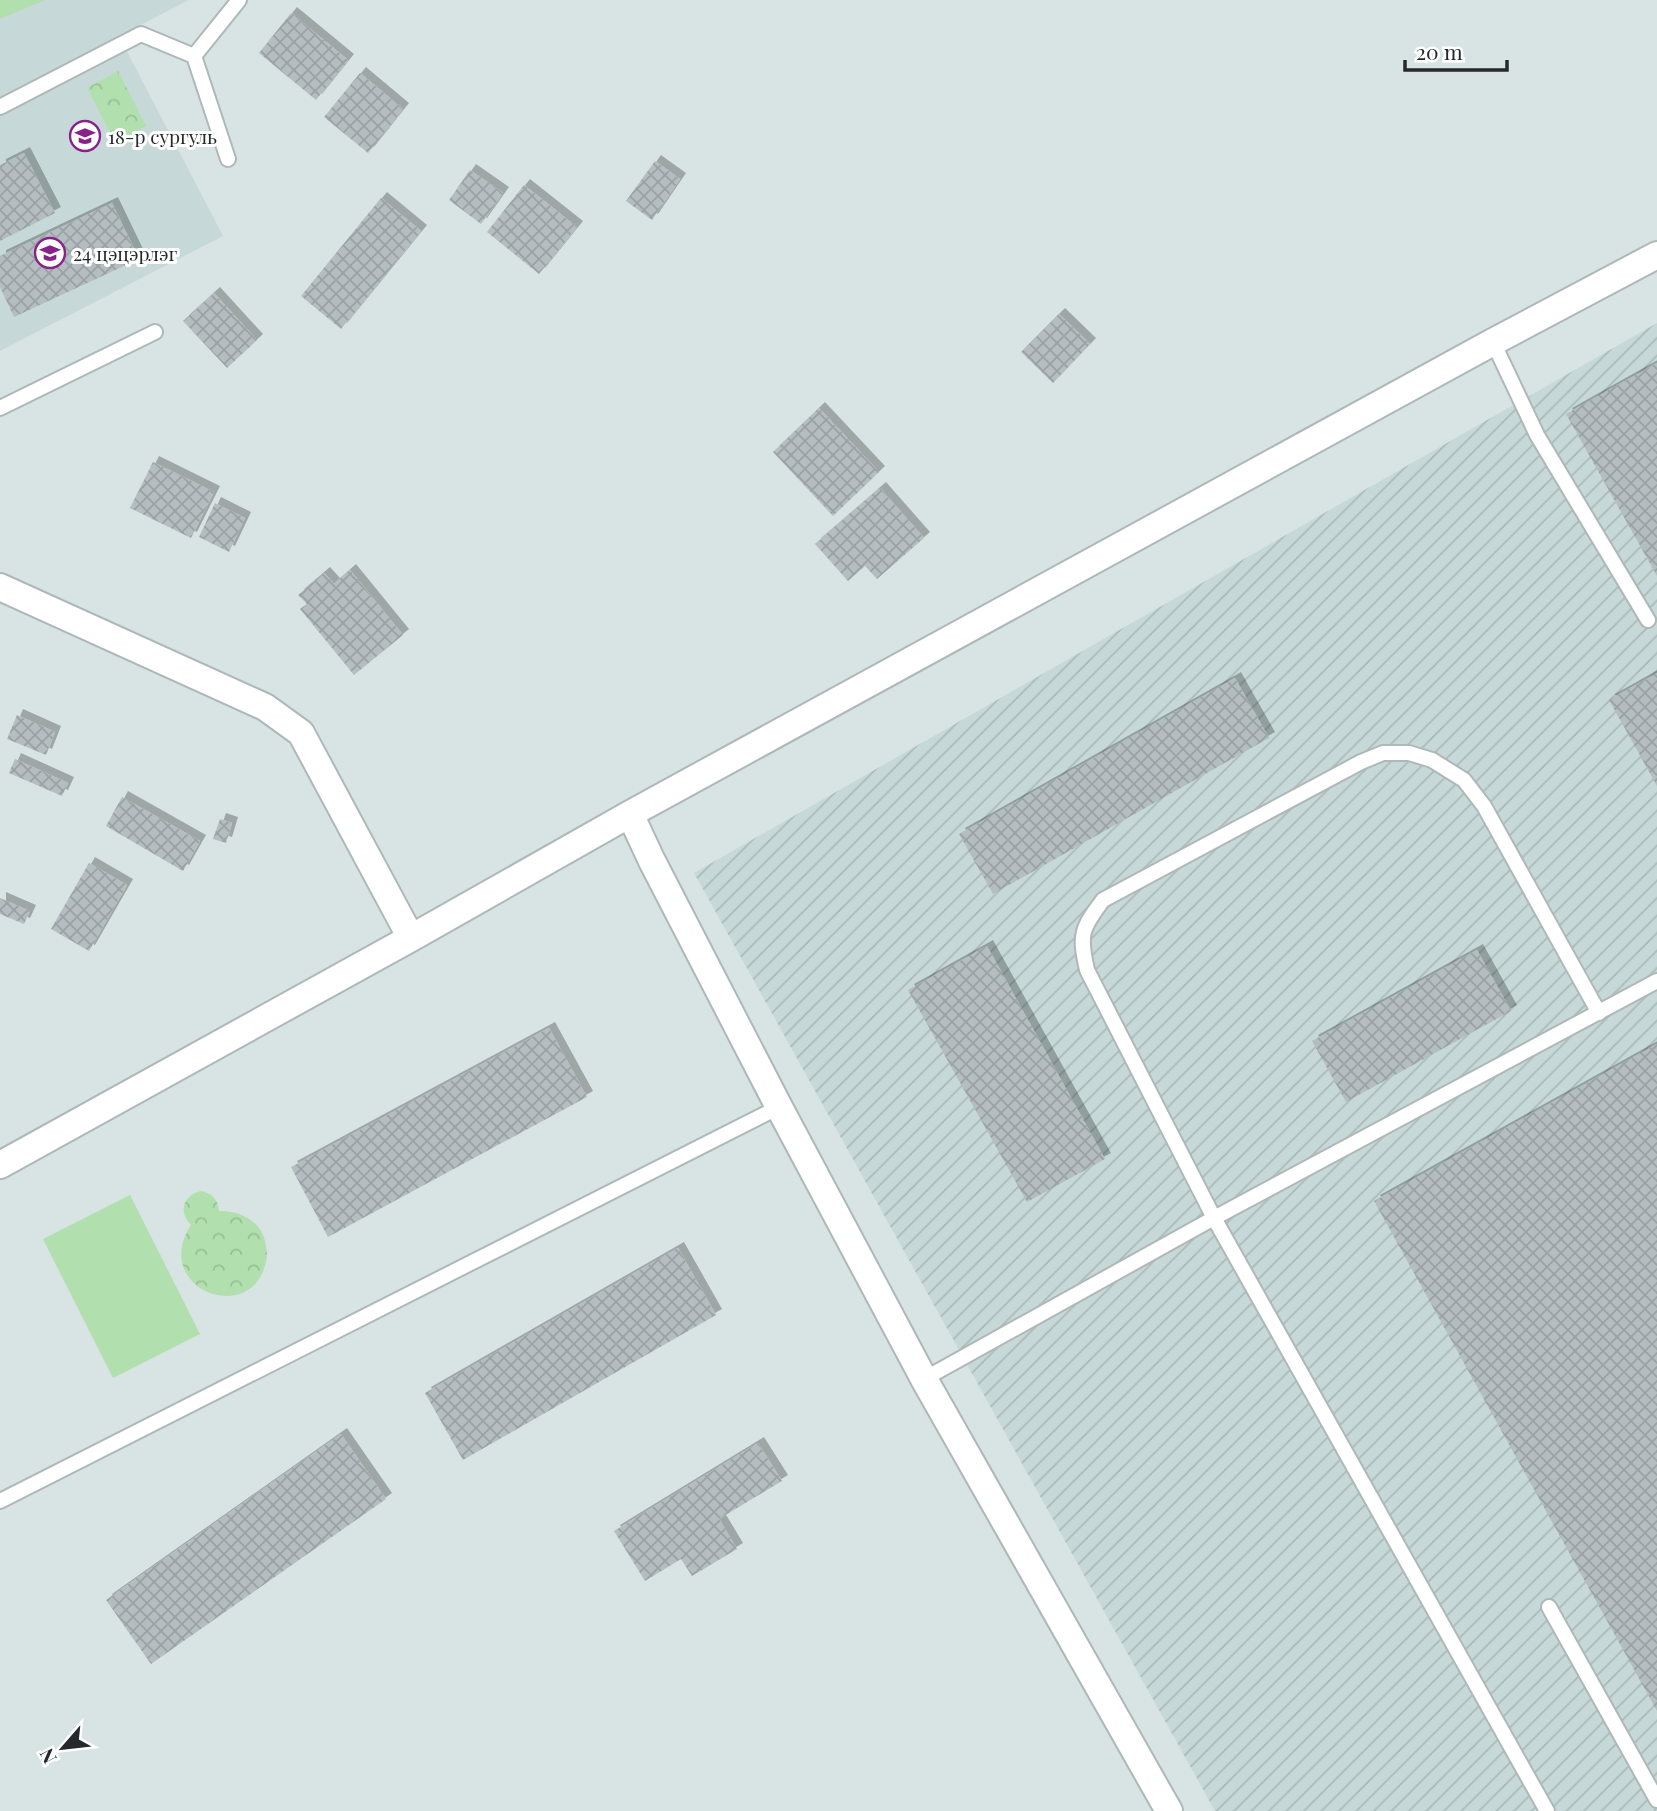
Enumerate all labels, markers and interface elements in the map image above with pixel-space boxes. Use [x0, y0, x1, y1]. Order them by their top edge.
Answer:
scale bar [1405, 28, 1506, 72]
text: 20 m [1416, 37, 1463, 65]
school or university icon: 18-р сургуль [68, 119, 102, 153]
place label: 18-р сургуль [108, 123, 217, 149]
school or university icon: 24 цэцэрлэг [33, 236, 67, 270]
place label: 24 цэцэрлэг [73, 240, 177, 266]
north arrow [28, 1713, 98, 1783]
text: N [32, 1744, 62, 1769]

